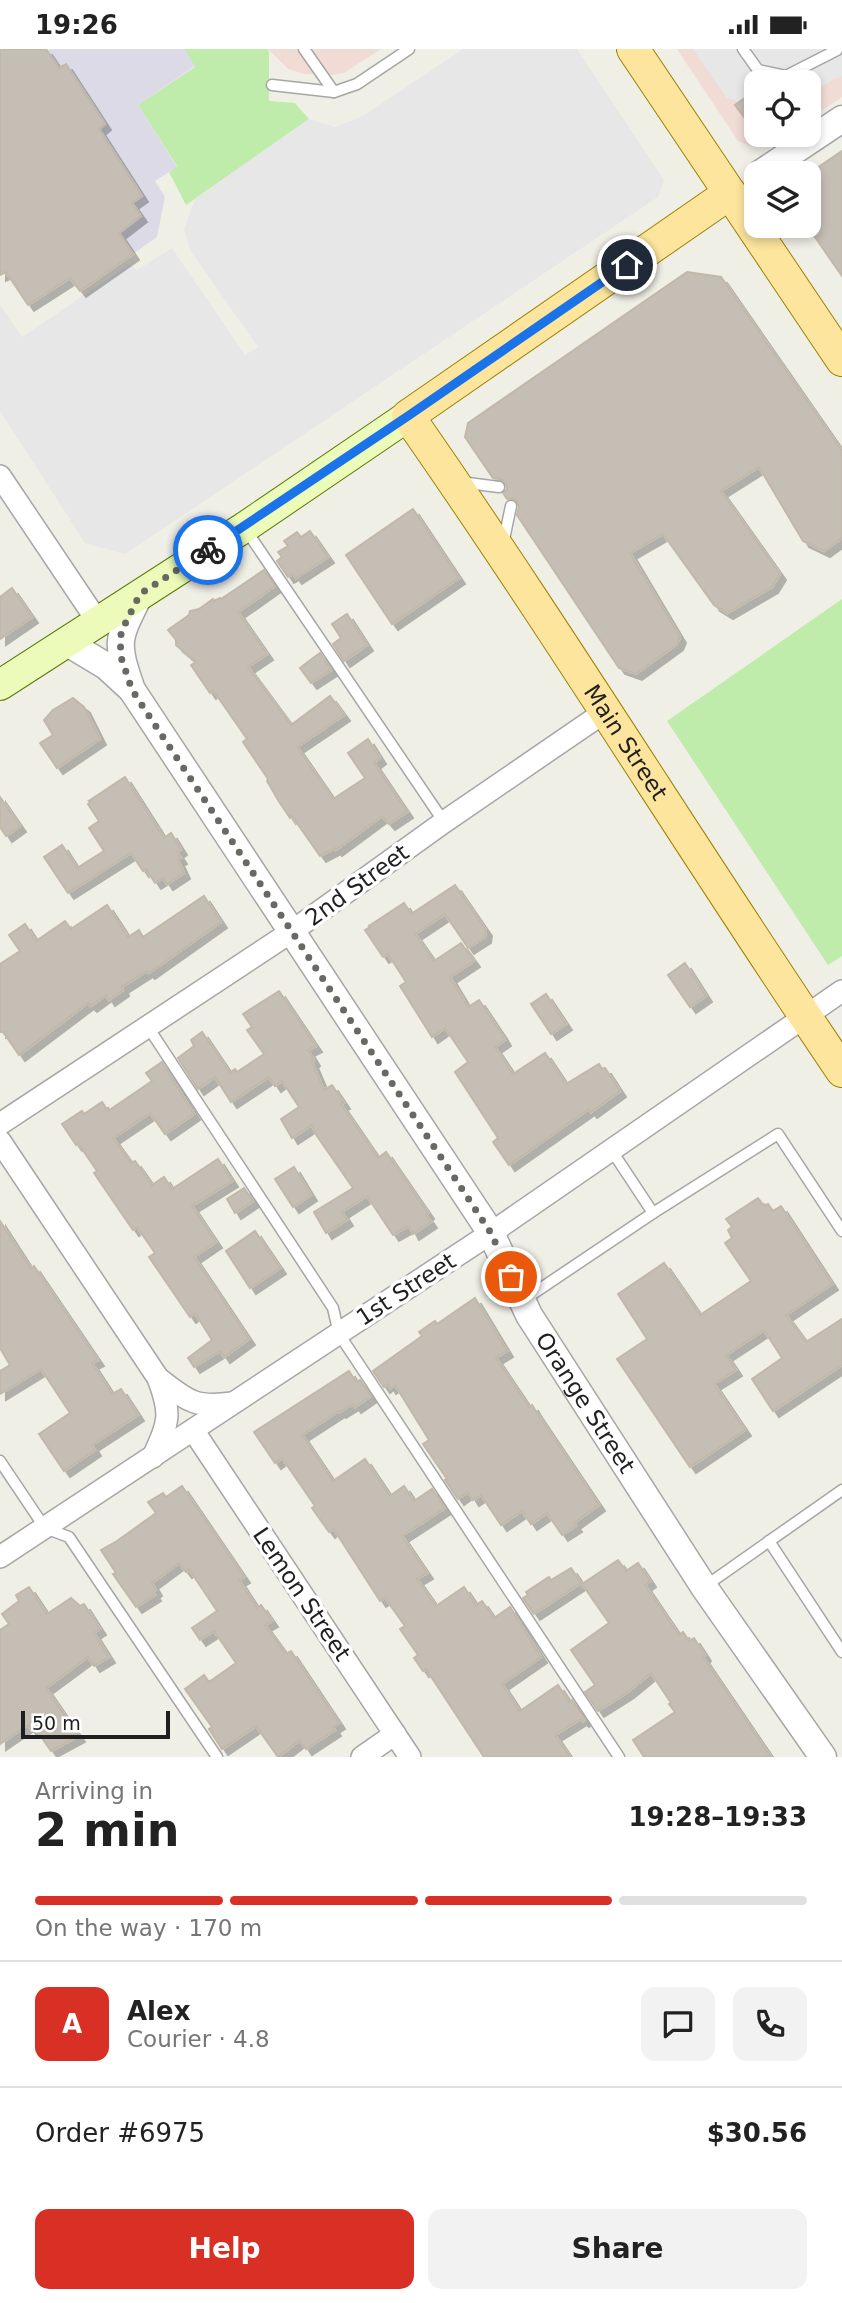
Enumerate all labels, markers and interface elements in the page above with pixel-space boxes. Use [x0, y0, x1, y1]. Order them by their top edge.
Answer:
text: 19:26 [35, 10, 118, 40]
map controls [744, 70, 821, 238]
button: locate [744, 70, 821, 147]
button: layers [744, 161, 821, 238]
pin [597, 235, 657, 295]
icon: home [608, 246, 646, 284]
courier [173, 515, 243, 585]
icon: bike [189, 531, 227, 569]
street label: Main Street [579, 680, 673, 805]
street label: 2nd Street [300, 839, 414, 931]
street label: 1st Street [352, 1247, 460, 1331]
pin [481, 1247, 541, 1307]
icon: bag [492, 1258, 530, 1296]
street label: Orange Street [531, 1327, 640, 1478]
street label: Lemon Street [248, 1523, 356, 1665]
scale bar [21, 1708, 170, 1740]
text: 50 m [32, 1712, 81, 1734]
text: Arriving in [35, 1778, 153, 1804]
text: 19:28–19:33 [628, 1802, 807, 1832]
text: 2 min [35, 1803, 179, 1857]
text: On the way · 170 m [35, 1915, 262, 1941]
button: chat [641, 1987, 715, 2061]
button: phone [733, 1987, 807, 2061]
text: Alex [127, 1996, 190, 2026]
text: A [62, 2009, 82, 2039]
text: Courier · 4.8 [127, 2026, 270, 2052]
text: Order #6975 [35, 2118, 205, 2148]
text: $30.56 [707, 2118, 807, 2148]
button: Help [35, 2209, 414, 2289]
button: Share [428, 2209, 807, 2289]

